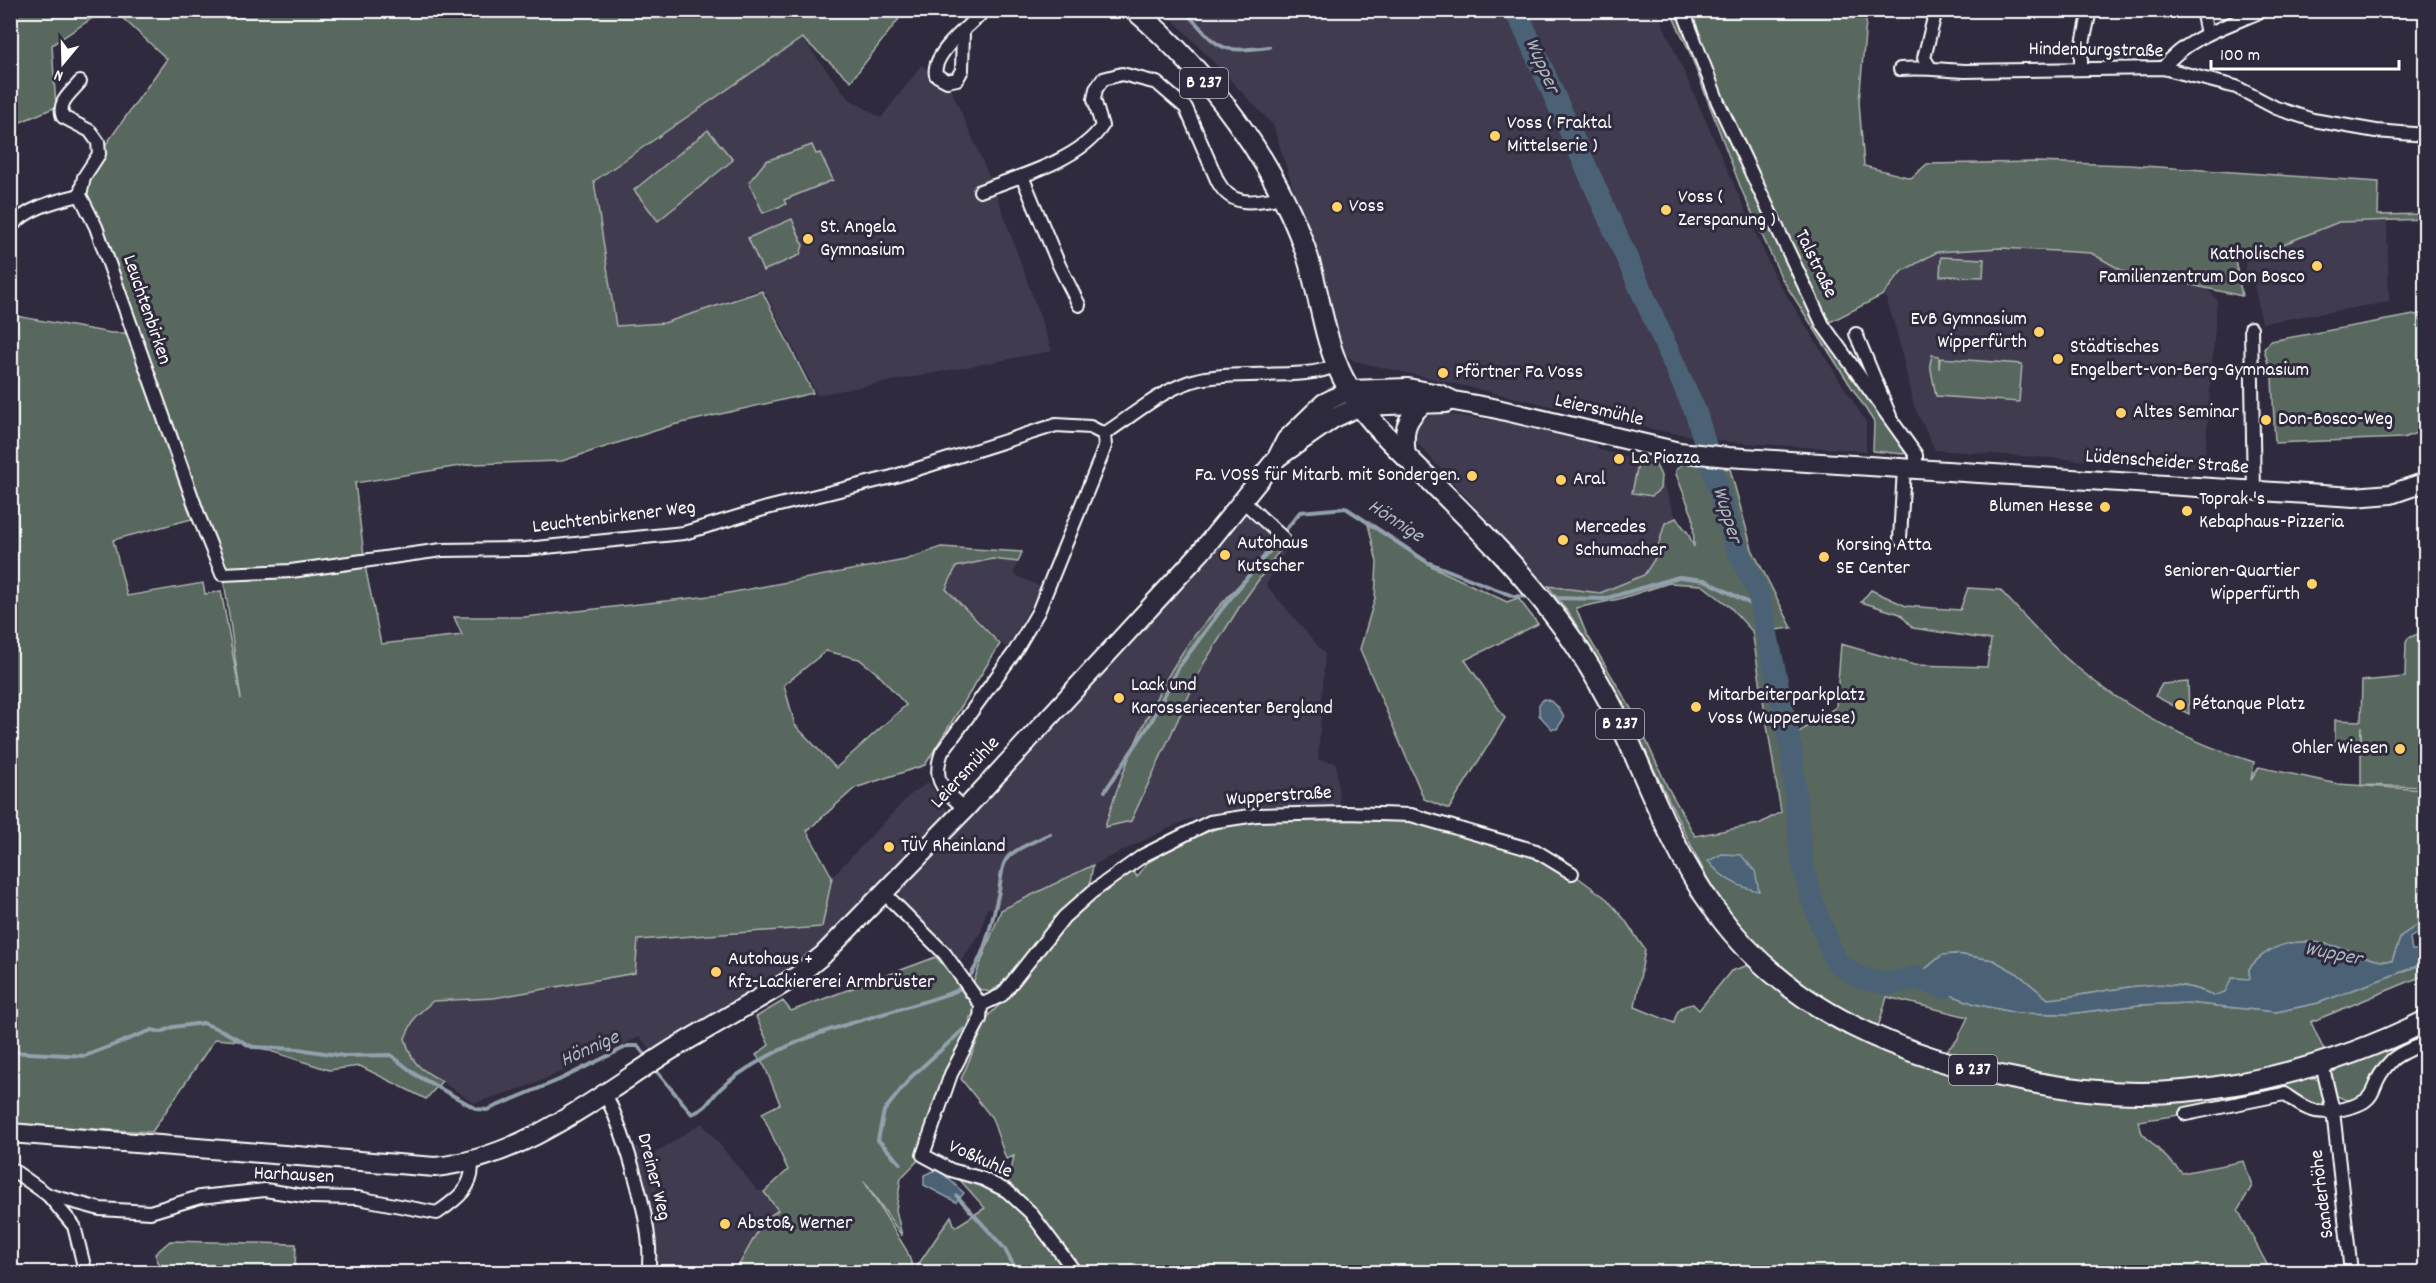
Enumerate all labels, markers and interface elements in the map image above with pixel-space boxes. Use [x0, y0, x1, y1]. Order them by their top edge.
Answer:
north arrow [33, 33, 93, 93]
scale bar [2211, 33, 2398, 71]
water label: Wupper [1516, 34, 1567, 100]
street label: Hindenburgstraße [2028, 36, 2164, 66]
text: 100 m [2220, 44, 2260, 69]
text: N [51, 63, 66, 87]
road number: B 237 [1180, 68, 1228, 98]
place label: Voss ( Fraktal Mittelserie ) [1507, 110, 1612, 161]
marker: Voss ( Fraktal Mittelserie ) [1488, 129, 1502, 143]
place label: Voss ( Zerspanung ) [1678, 184, 1776, 235]
place label: Voss [1349, 193, 1384, 221]
marker: Voss [1330, 200, 1344, 214]
marker: Voss ( Zerspanung ) [1659, 203, 1673, 217]
place label: St. Angela Gymnasium [820, 214, 905, 265]
street label: Talstraße [1786, 225, 1844, 303]
marker: St. Angela Gymnasium [801, 232, 815, 246]
place label: Katholisches Familienzentrum Don Bosco [2099, 241, 2305, 292]
street label: Leuchtenbirken [114, 251, 178, 369]
marker: Katholisches Familienzentrum Don Bosco [2310, 259, 2324, 273]
place label: EvB Gymnasium Wipperfürth [1911, 306, 2027, 357]
marker: EvB Gymnasium Wipperfürth [2032, 325, 2046, 339]
place label: Städtisches Engelbert-von-Berg-Gymnasium [2070, 334, 2309, 385]
marker: Städtisches Engelbert-von-Berg-Gymnasium [2051, 352, 2065, 366]
place label: Pförtner Fa Voss [1455, 359, 1583, 387]
marker: Pförtner Fa Voss [1436, 366, 1450, 380]
street label: Leiersmühle [1552, 387, 1646, 435]
place label: Altes Seminar [2133, 399, 2240, 427]
marker: Altes Seminar [2114, 406, 2128, 420]
place label: Don-Bosco-Weg [2278, 406, 2393, 434]
marker: Don-Bosco-Weg [2259, 413, 2273, 427]
street label: Lüdenscheider Straße [2084, 443, 2250, 483]
place label: La Piazza [1631, 445, 1700, 473]
marker: La Piazza [1612, 452, 1626, 466]
place label: Fa. VOSS für Mitarb. mit Sondergen. [1195, 462, 1460, 490]
place label: Aral [1573, 466, 1606, 494]
marker: Fa. VOSS für Mitarb. mit Sondergen. [1465, 469, 1479, 483]
marker: Aral [1554, 473, 1568, 487]
water label: Wupper [1703, 483, 1749, 549]
place label: Toprak 's Kebaphaus-Pizzeria [2199, 486, 2345, 537]
water label: Hönnige [1361, 493, 1431, 552]
place label: Blumen Hesse [1989, 493, 2093, 521]
street label: Leuchtenbirkener Weg [531, 494, 697, 542]
marker: Blumen Hesse [2098, 500, 2112, 514]
marker: Toprak 's Kebaphaus-Pizzeria [2180, 504, 2194, 518]
place label: Mercedes Schumacher [1575, 514, 1667, 565]
place label: Autohaus Kutscher [1237, 530, 1308, 581]
place label: Korsing Atta SE Center [1836, 532, 1932, 583]
marker: Mercedes Schumacher [1556, 533, 1570, 547]
marker: Autohaus Kutscher [1218, 548, 1232, 562]
marker: Korsing Atta SE Center [1817, 550, 1831, 564]
place label: Senioren-Quartier Wipperfürth [2164, 558, 2301, 609]
marker: Senioren-Quartier Wipperfürth [2305, 577, 2319, 591]
place label: Lack und Karosseriecenter Bergland [1131, 672, 1333, 723]
place label: Mitarbeiterparkplatz Voss (Wupperwiese) [1708, 682, 1865, 733]
marker: Lack und Karosseriecenter Bergland [1112, 691, 1126, 705]
place label: Pétanque Platz [2192, 691, 2305, 719]
marker: Pétanque Platz [2173, 698, 2187, 712]
marker: Mitarbeiterparkplatz Voss (Wupperwiese) [1689, 700, 1703, 714]
road number: B 237 [1596, 709, 1644, 739]
street label: Leiersmühle [925, 730, 1007, 816]
place label: Ohler Wiesen [2291, 735, 2388, 763]
marker: Ohler Wiesen [2393, 742, 2407, 756]
street label: Wupperstraße [1225, 779, 1333, 815]
place label: TÜV Rheinland [901, 833, 1006, 861]
marker: TÜV Rheinland [882, 840, 896, 854]
water label: Wupper [2302, 935, 2366, 976]
place label: Autohaus + Kfz-Lackiererei Armbrüster [728, 946, 935, 997]
marker: Autohaus + Kfz-Lackiererei Armbrüster [709, 965, 723, 979]
water label: Hönnige [556, 1023, 626, 1076]
road number: B 237 [1949, 1055, 1997, 1085]
street label: Dreiner Weg [629, 1130, 677, 1224]
street label: Voßkuhle [943, 1133, 1017, 1187]
street label: Sanderhöhe [2304, 1148, 2342, 1240]
street label: Harhausen [253, 1160, 335, 1192]
place label: Abstoß, Werner [737, 1210, 853, 1238]
marker: Abstoß, Werner [718, 1217, 732, 1231]

